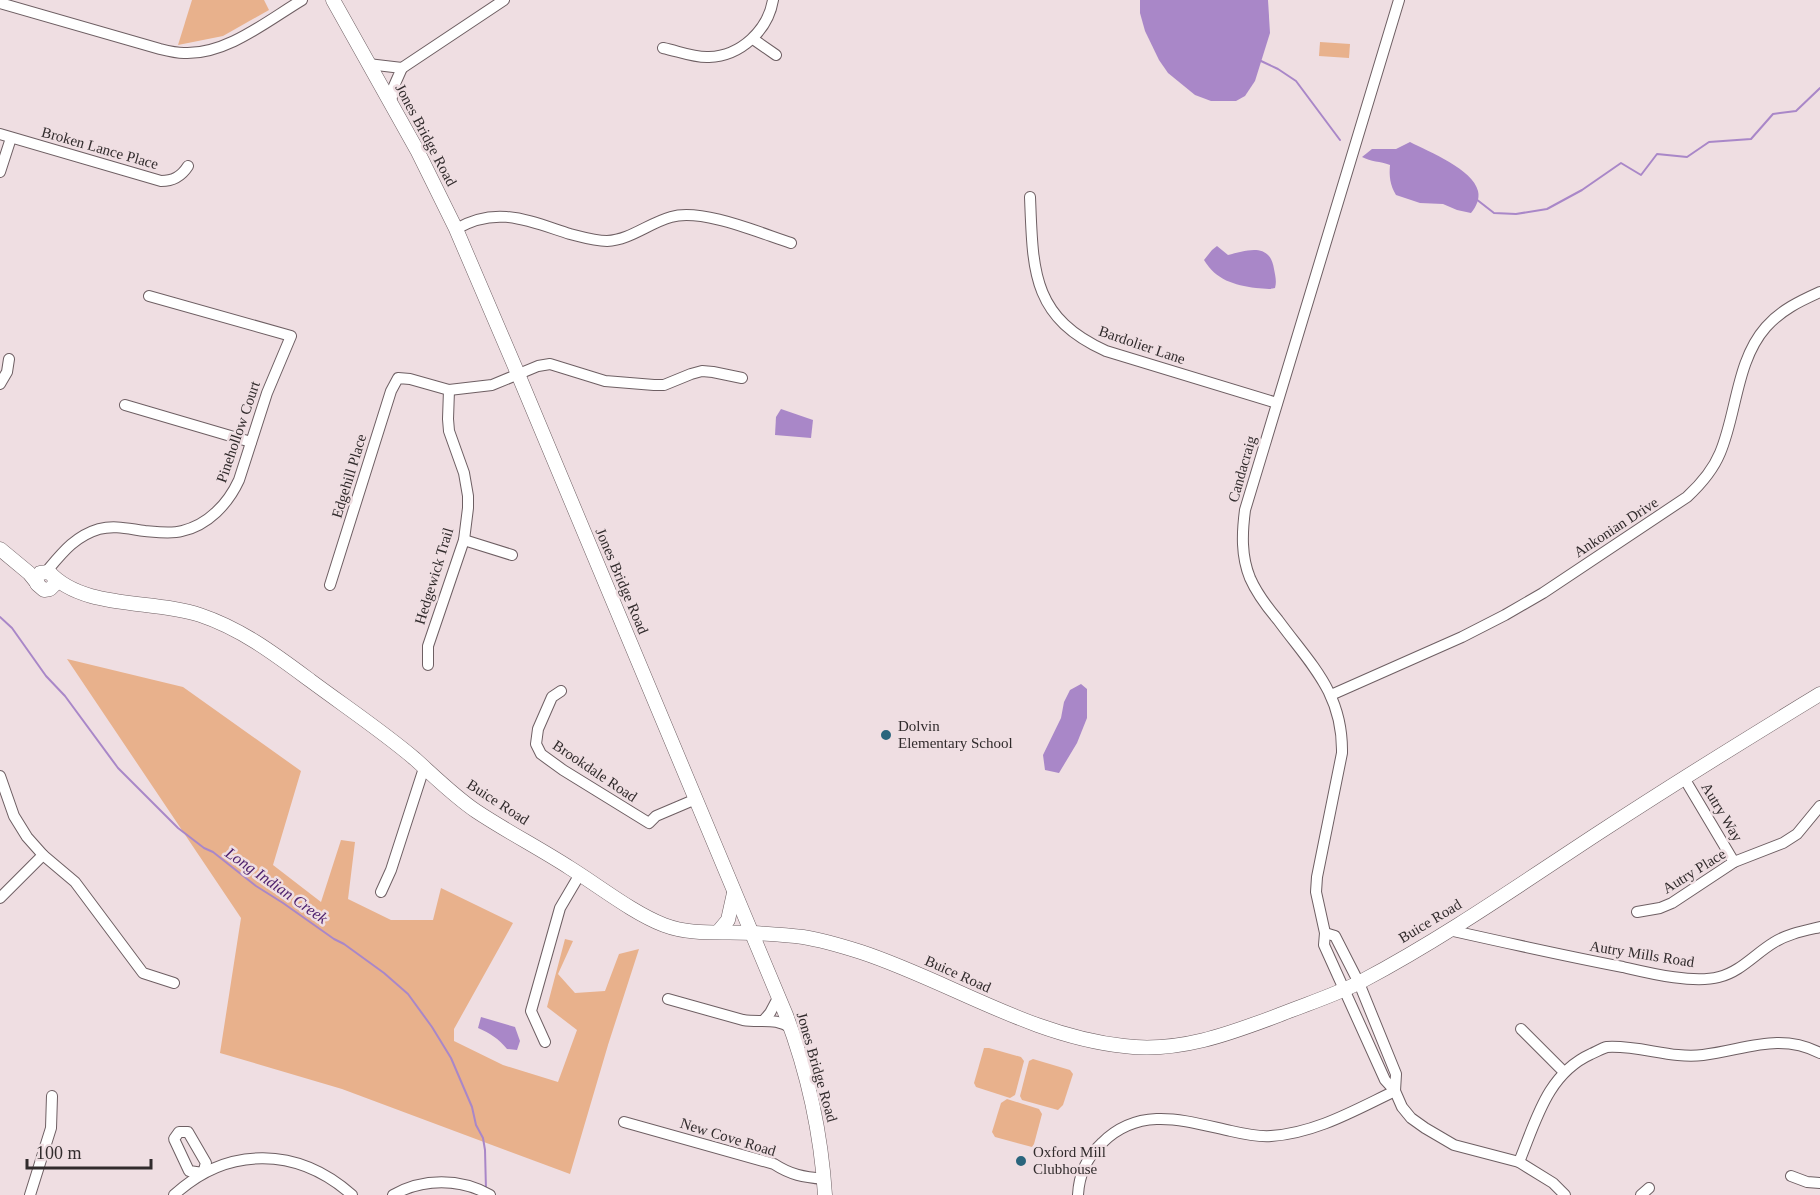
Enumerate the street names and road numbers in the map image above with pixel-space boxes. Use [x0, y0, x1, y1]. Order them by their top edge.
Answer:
street label: Jones Bridge Road [392, 81, 460, 189]
street label: Broken Lance Place [40, 124, 161, 172]
street label: Bardolier Lane [1097, 323, 1188, 367]
street label: Pinehollow Court [213, 378, 263, 485]
street label: Edgehill Place [329, 432, 369, 520]
street label: Candacraig [1225, 433, 1259, 504]
street label: Ankonian Drive [1571, 494, 1661, 560]
street label: Hedgewick Trail [412, 526, 456, 626]
street label: Jones Bridge Road [592, 526, 652, 637]
street label: Brookdale Road [550, 737, 640, 805]
street label: Buice Road [464, 776, 532, 828]
street label: Autry Way [1698, 780, 1746, 845]
street label: Autry Place [1660, 845, 1729, 897]
street label: Buice Road [1396, 896, 1465, 946]
street label: Autry Mills Road [1588, 938, 1696, 970]
street label: Buice Road [923, 952, 994, 996]
street label: Jones Bridge Road [794, 1010, 840, 1124]
street label: New Cove Road [678, 1115, 778, 1159]

